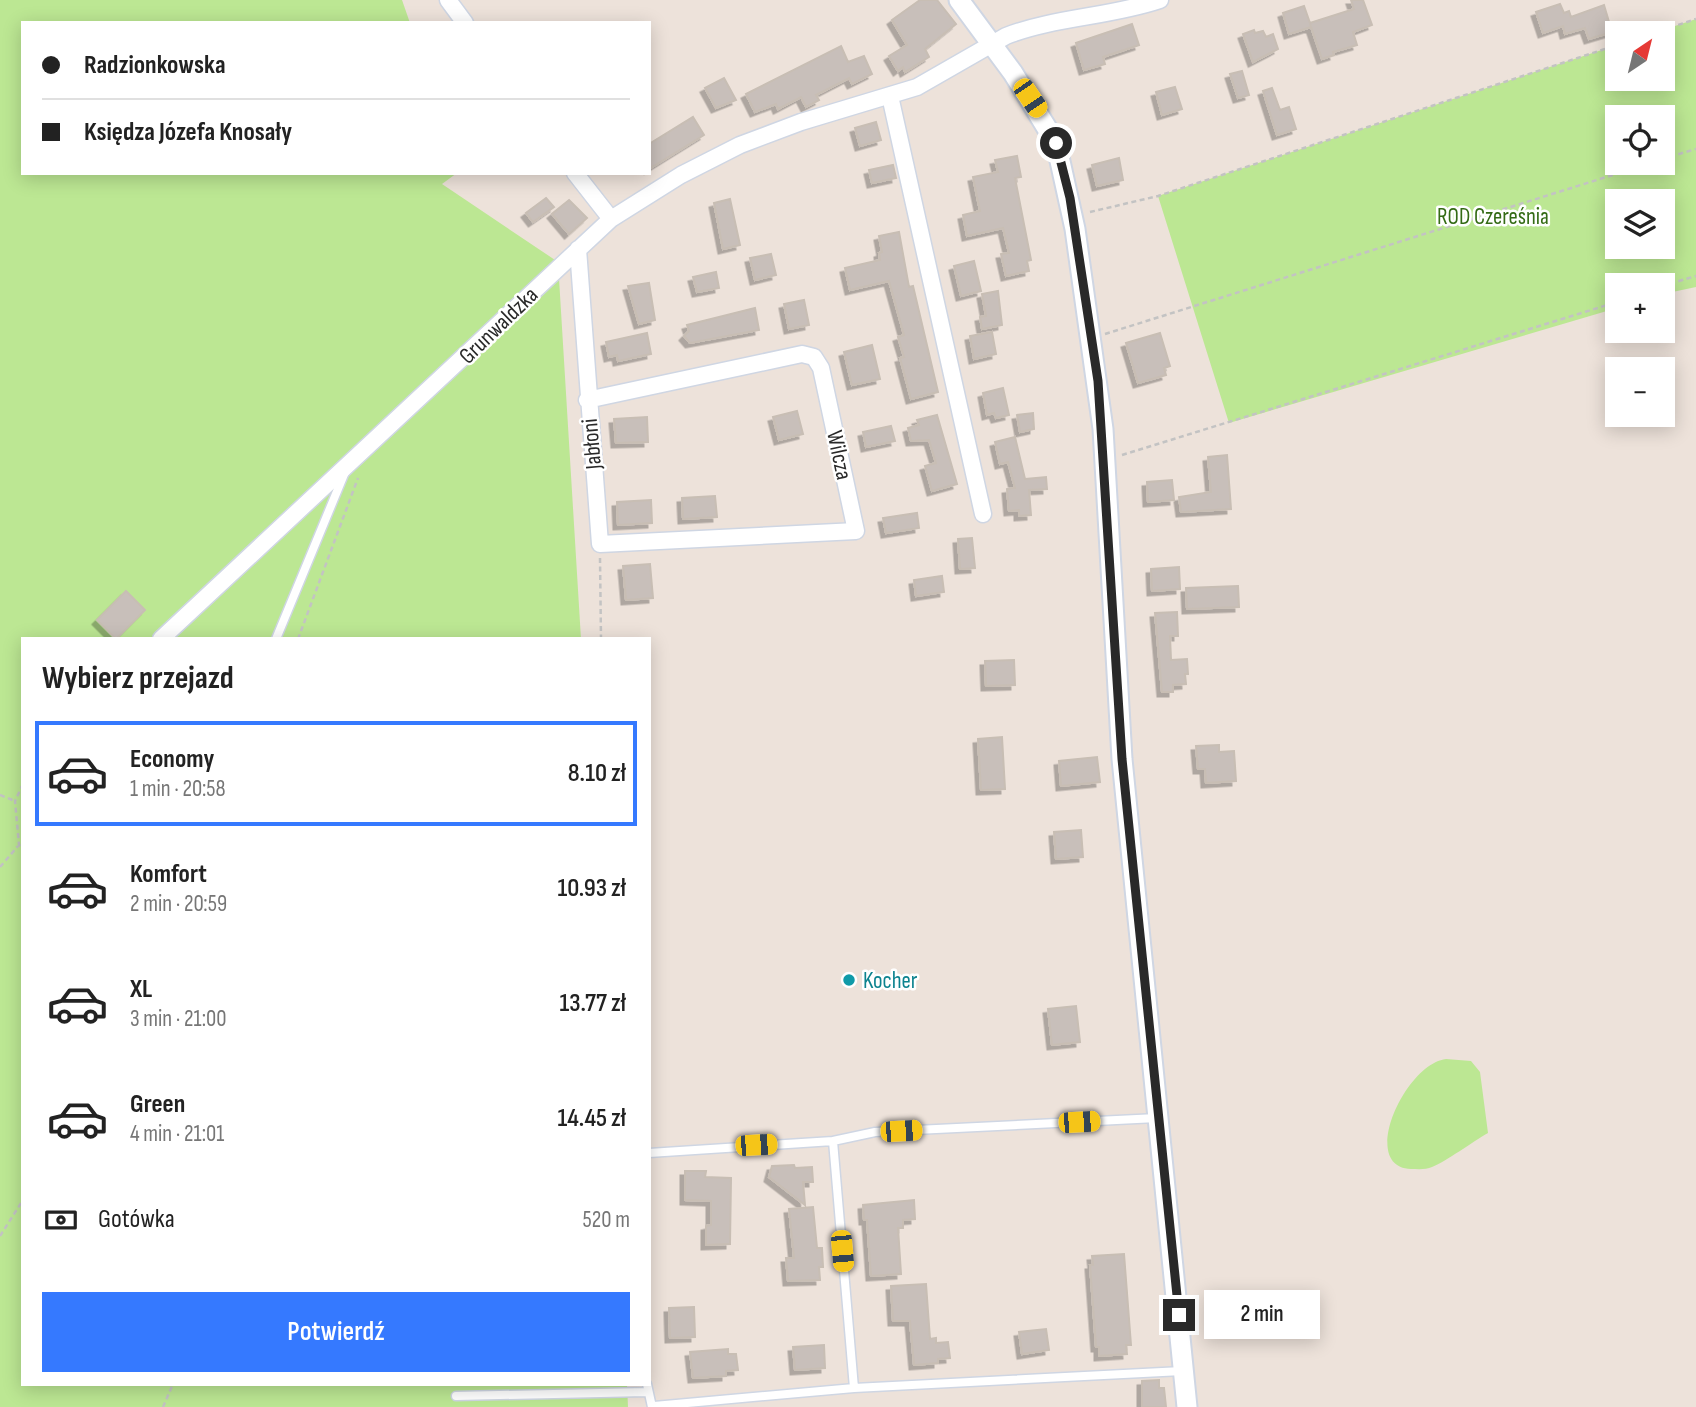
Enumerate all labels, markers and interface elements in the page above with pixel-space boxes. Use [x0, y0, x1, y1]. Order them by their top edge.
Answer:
north arrow [1605, 21, 1675, 91]
map controls [1605, 21, 1675, 427]
text: Radzionkowska [84, 50, 226, 81]
car [1010, 75, 1051, 121]
button: locate [1605, 105, 1675, 175]
text: Księdza Józefa Knosały [84, 117, 292, 148]
route start [1040, 127, 1072, 159]
button: layers [1605, 189, 1675, 259]
park label: ROD Czereśnia [1437, 203, 1549, 231]
button: + [1605, 273, 1675, 343]
street label: Grunwaldzka [453, 281, 544, 370]
button: − [1605, 357, 1675, 427]
street label: Jabłoni [576, 417, 608, 472]
street label: Wilcza [820, 428, 858, 482]
text: Wybierz przejazd [42, 659, 234, 698]
icon: car [46, 742, 109, 805]
text: Economy [130, 744, 214, 775]
text: 8.10 zł [568, 758, 626, 789]
text: 1 min · 20:58 [130, 775, 226, 803]
icon: car [46, 857, 109, 920]
text: Komfort [130, 859, 207, 890]
text: 10.93 zł [558, 873, 626, 904]
text: 2 min · 20:59 [130, 890, 227, 918]
place label: Kocher [863, 967, 918, 995]
icon: car [46, 972, 109, 1035]
marker: Kocher [841, 972, 857, 988]
text: XL [130, 974, 152, 1005]
text: 13.77 zł [559, 988, 626, 1019]
text: 3 min · 21:00 [130, 1005, 227, 1033]
icon: car [46, 1087, 109, 1150]
text: Green [130, 1089, 185, 1120]
text: 14.45 zł [557, 1103, 626, 1134]
car [1058, 1110, 1101, 1134]
car [880, 1119, 923, 1143]
text: 4 min · 21:01 [130, 1120, 224, 1148]
car [735, 1133, 778, 1157]
icon: cash [42, 1201, 80, 1239]
text: Gotówka [98, 1204, 175, 1235]
text: 520 m [583, 1206, 630, 1234]
car [830, 1229, 855, 1273]
callout: 2 min [1204, 1290, 1319, 1340]
button: Potwierdź [42, 1292, 630, 1372]
route end [1163, 1299, 1195, 1331]
text: 2 min [1240, 1300, 1284, 1328]

